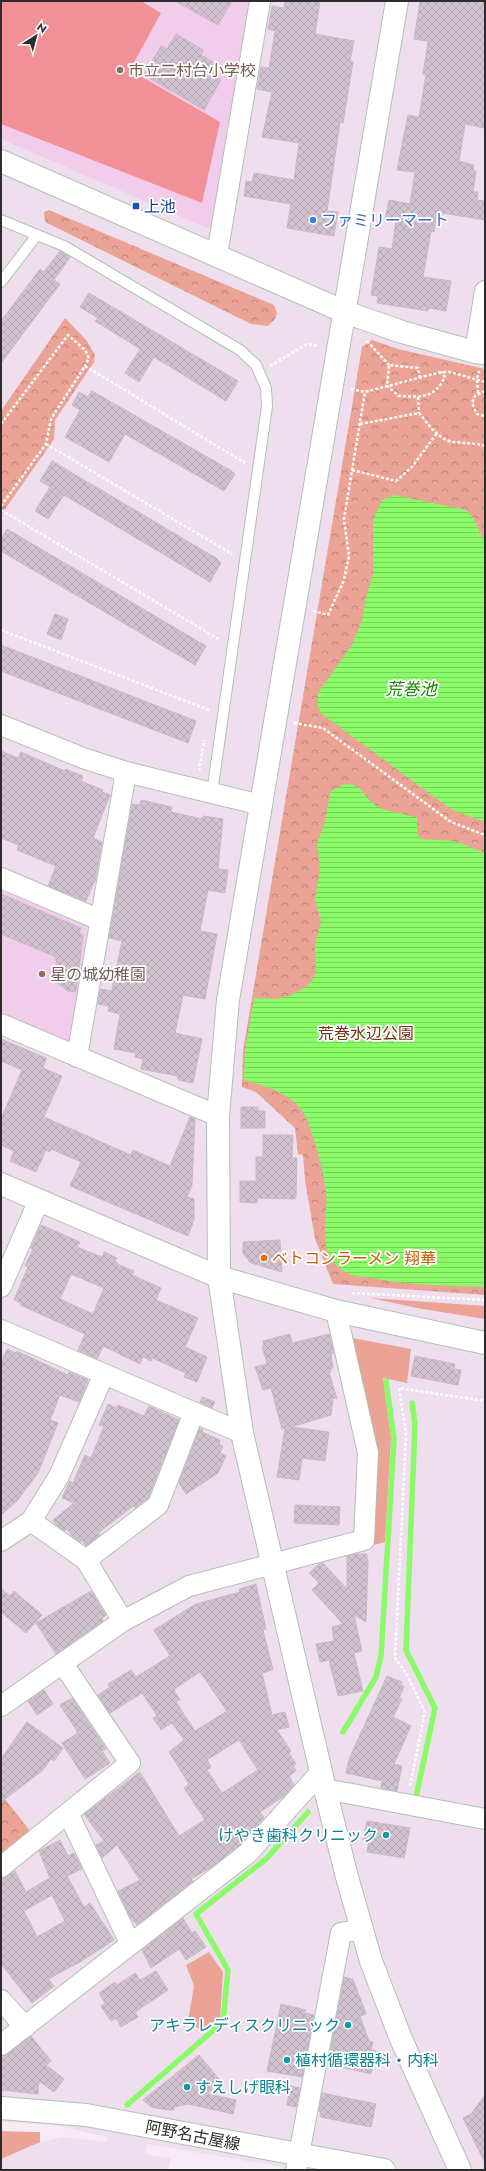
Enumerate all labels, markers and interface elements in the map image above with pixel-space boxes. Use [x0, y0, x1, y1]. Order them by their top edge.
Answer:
north arrow [16, 16, 56, 56]
text: N [34, 19, 50, 37]
place label: 市立二村台小学校 [128, 59, 256, 82]
marker: 市立二村台小学校 [115, 65, 125, 75]
place label: 上池 [144, 195, 176, 218]
marker: 上池 [131, 201, 141, 211]
place label: ファミリーマート [321, 209, 449, 232]
marker: ファミリーマート [308, 215, 318, 225]
water label: 荒巻池 [386, 677, 438, 701]
place label: 星の城幼稚園 [50, 963, 146, 986]
marker: 星の城幼稚園 [37, 969, 47, 979]
park label: 荒巻水辺公園 [318, 1022, 414, 1045]
place label: ベトコンラーメン 翔華 [272, 1247, 436, 1270]
marker: ベトコンラーメン 翔華 [259, 1253, 269, 1263]
place label: けやき歯科クリニック [218, 1824, 378, 1847]
marker: けやき歯科クリニック [381, 1830, 391, 1840]
place label: アキラレディスクリニック [149, 2014, 340, 2037]
marker: アキラレディスクリニック [343, 2020, 353, 2030]
place label: 植村循環器科・内科 [295, 2049, 439, 2072]
marker: 植村循環器科・内科 [282, 2055, 292, 2065]
place label: すえしげ眼科 [195, 2076, 291, 2099]
marker: すえしげ眼科 [182, 2082, 192, 2092]
street label: 阿野名古屋線 [144, 2115, 242, 2156]

